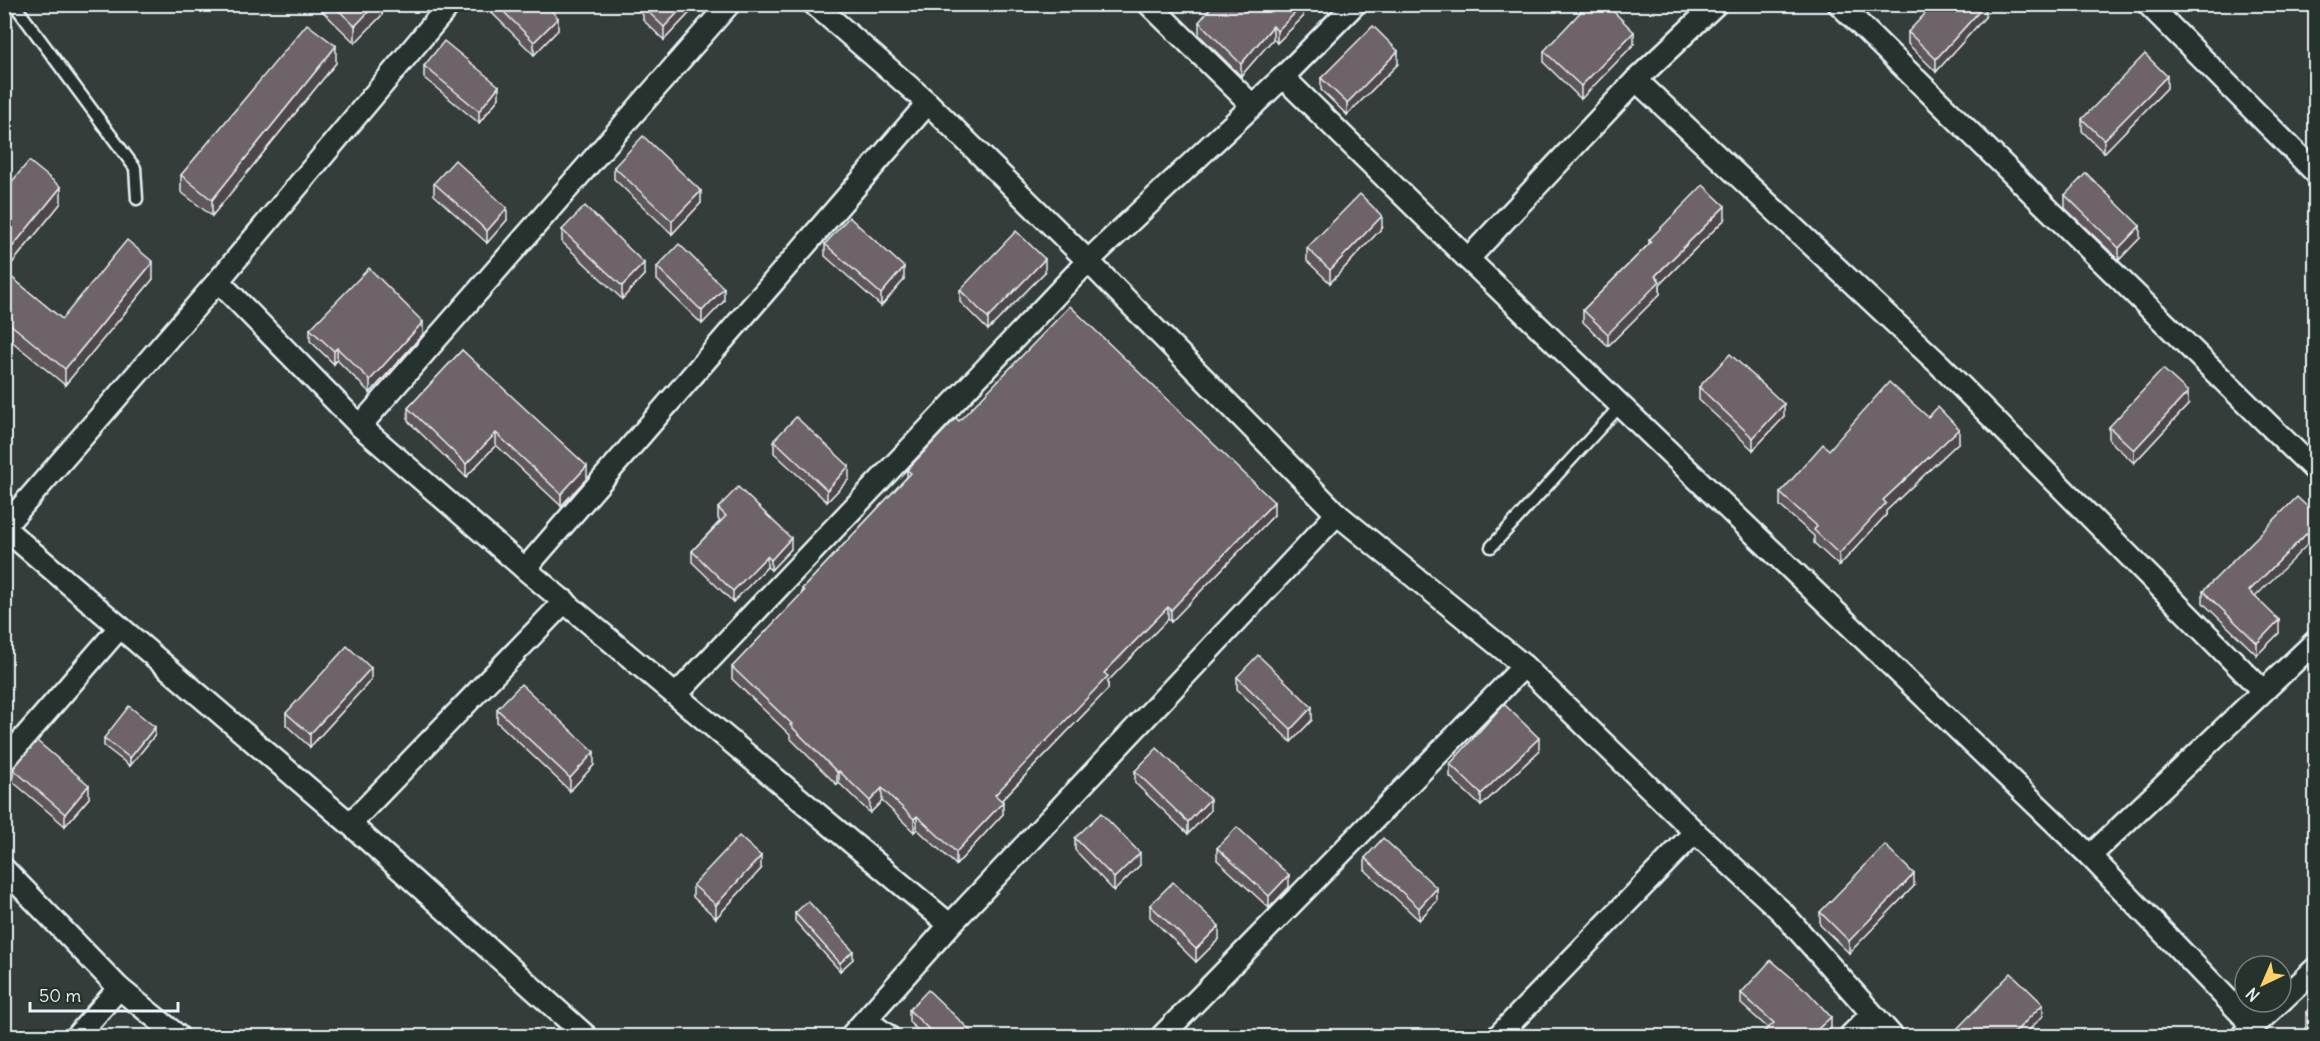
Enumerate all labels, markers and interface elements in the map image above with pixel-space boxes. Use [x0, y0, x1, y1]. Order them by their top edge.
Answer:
north arrow [2233, 954, 2293, 1014]
scale bar [30, 975, 178, 1013]
text: 50 m [39, 984, 81, 1007]
text: N [2242, 984, 2264, 1006]

